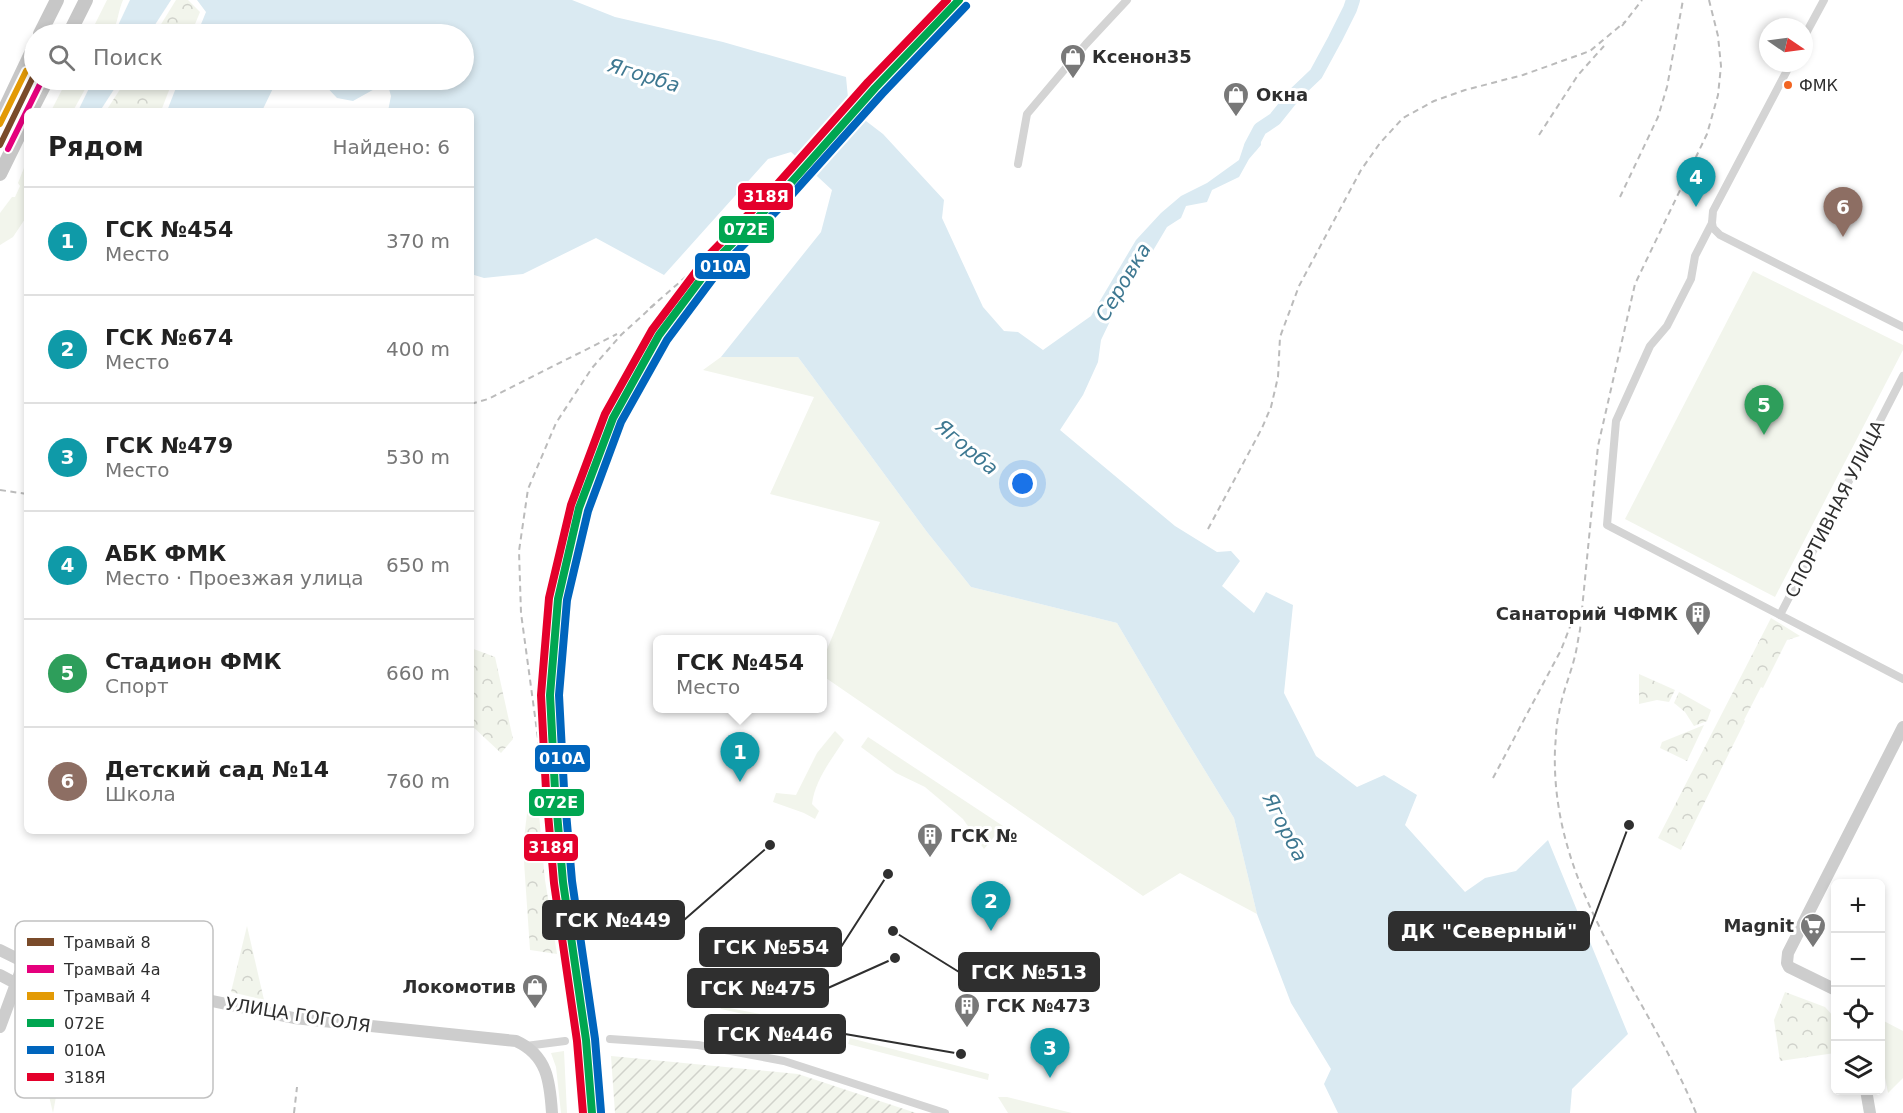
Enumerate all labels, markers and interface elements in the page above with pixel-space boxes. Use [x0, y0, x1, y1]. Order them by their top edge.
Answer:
north arrow [1759, 18, 1813, 72]
search box [24, 24, 474, 90]
icon: search [45, 41, 78, 74]
shop icon: Ксенон35 [1058, 42, 1088, 80]
text: Поиск [93, 45, 163, 70]
place label: Ксенон35 [1092, 46, 1192, 67]
water label: Ягорба [604, 52, 683, 97]
place label: ФМК [1799, 76, 1839, 95]
marker: ФМК [1782, 79, 1794, 91]
shop icon: Окна [1221, 80, 1251, 118]
place label: Окна [1256, 84, 1308, 105]
text: Рядом [48, 132, 144, 162]
text: Найдено: 6 [332, 135, 450, 159]
pin: 4 [1676, 158, 1716, 207]
line badge: 318Я [737, 182, 794, 211]
text: 318Я [743, 187, 789, 206]
pin: 6 [1824, 188, 1862, 237]
line badge: 072Е [718, 215, 775, 244]
text: ГСК №454 [105, 217, 233, 242]
text: 072Е [724, 220, 768, 239]
text: 1 [61, 229, 74, 253]
text: 370 m [386, 229, 450, 253]
water label: Серовка [1090, 238, 1156, 326]
text: Место [105, 242, 169, 266]
line badge: 010А [694, 252, 751, 280]
text: 010А [700, 257, 747, 276]
text: ГСК №674 [105, 325, 233, 350]
text: 2 [61, 337, 74, 361]
text: 400 m [386, 337, 450, 361]
text: Место [105, 350, 169, 374]
pin: 5 [1744, 386, 1784, 435]
water label: Ягорба [930, 413, 1003, 480]
street label: СПОРТИВНАЯ УЛИЦА [1781, 416, 1889, 601]
text: ГСК №479 [105, 433, 233, 458]
text: 3 [61, 445, 74, 469]
text: 530 m [386, 445, 450, 469]
text: Место [105, 458, 169, 482]
your location [1008, 469, 1037, 498]
text: АБК ФМК [105, 541, 226, 566]
text: 4 [61, 553, 74, 577]
text: 650 m [386, 553, 450, 577]
text: Место · Проезжая улица [105, 566, 364, 590]
building icon: Санаторий ЧФМК [1683, 599, 1713, 637]
place label: Санаторий ЧФМК [1496, 603, 1678, 624]
popup [653, 635, 827, 713]
text: Стадион ФМК [105, 649, 282, 674]
text: ГСК №454 [676, 650, 804, 675]
text: 5 [61, 661, 74, 685]
text: 660 m [386, 661, 450, 685]
text: Спорт [105, 674, 169, 698]
text: Место [676, 675, 740, 699]
pin: 1 [720, 732, 760, 782]
line badge: 010А [534, 744, 591, 773]
text: 010А [539, 749, 586, 768]
text: Детский сад №14 [105, 757, 329, 782]
text: 6 [61, 769, 74, 793]
text: 760 m [386, 769, 450, 793]
text: Школа [105, 782, 176, 806]
line badge: 072Е [528, 788, 585, 817]
water label: Ягорба [1257, 788, 1312, 865]
text: 072Е [534, 793, 578, 812]
building icon: ГСК № [915, 821, 945, 859]
place label: ГСК № [950, 825, 1017, 846]
line badge: 318Я [523, 833, 579, 862]
text: 318Я [528, 838, 574, 857]
map controls [1831, 879, 1885, 1095]
button: + [1831, 879, 1885, 933]
pin: 2 [972, 882, 1010, 931]
callout: ГСК №449 [543, 901, 684, 939]
text: ГСК №449 [555, 908, 671, 932]
supermarket icon: Magnit [1798, 911, 1828, 949]
callout: ДК "Северный" [1389, 912, 1589, 950]
place label: Magnit [1723, 915, 1794, 936]
text: ДК "Северный" [1401, 919, 1577, 943]
legend [15, 921, 213, 1098]
callout: ГСК №554 [700, 928, 841, 966]
text: Трамвай 8 [63, 933, 151, 952]
button: − [1831, 933, 1885, 987]
text: ГСК №554 [713, 935, 829, 959]
callout: ГСК №513 [959, 953, 1099, 991]
text: Трамвай 4а [63, 960, 161, 979]
text: ГСК №513 [971, 960, 1087, 984]
callout: ГСК №475 [688, 969, 828, 1007]
shop icon: Локомотив [520, 972, 550, 1010]
place label: Локомотив [403, 976, 516, 997]
text: ГСК №475 [700, 976, 816, 1000]
text: Трамвай 4 [63, 987, 151, 1006]
button: locate [1831, 987, 1885, 1041]
building icon: ГСК №473 [952, 991, 982, 1029]
street label: УЛИЦА ГОГОЛЯ [224, 993, 372, 1036]
place label: ГСК №473 [986, 995, 1091, 1016]
text: 072Е [64, 1014, 105, 1033]
callout: ГСК №446 [705, 1015, 845, 1053]
text: ГСК №446 [717, 1022, 833, 1046]
pin: 3 [1030, 1028, 1070, 1078]
text: 010А [64, 1041, 106, 1060]
button: layers [1831, 1041, 1885, 1095]
text: 318Я [64, 1068, 106, 1087]

